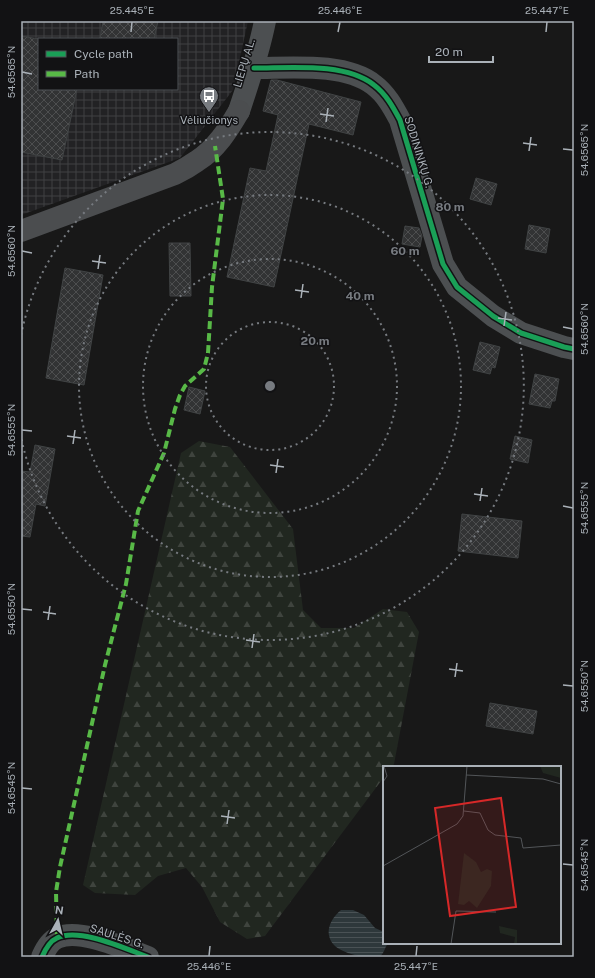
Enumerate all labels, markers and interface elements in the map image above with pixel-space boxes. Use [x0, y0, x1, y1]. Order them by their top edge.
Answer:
text: 25.445°E [110, 4, 154, 16]
text: 25.446°E [318, 4, 362, 16]
text: 25.447°E [525, 4, 569, 16]
street label: LIEPŲ AL. [231, 37, 257, 89]
legend [38, 38, 178, 90]
scale bar [429, 38, 493, 64]
text: 20 m [435, 45, 463, 59]
text: 54.6565°N [5, 46, 17, 98]
text: Cycle path [74, 47, 133, 61]
text: Path [74, 67, 100, 81]
bus stop icon: Vėliučionys [198, 85, 220, 113]
place label: Vėliučionys [180, 114, 238, 126]
street label: SODININKŲ G. [402, 115, 436, 189]
text: 54.6565°N [578, 124, 590, 176]
text: 80 m [435, 200, 465, 214]
text: 54.6560°N [5, 225, 17, 277]
text: 60 m [390, 244, 420, 258]
text: 40 m [345, 289, 375, 303]
text: 54.6560°N [578, 303, 590, 355]
text: 20 m [301, 334, 330, 348]
centre of rings [263, 379, 277, 393]
text: 54.6555°N [5, 404, 17, 456]
text: 54.6555°N [578, 482, 590, 534]
text: 54.6550°N [5, 583, 17, 635]
text: 54.6550°N [578, 660, 590, 712]
text: 54.6545°N [5, 762, 17, 814]
inset map [383, 766, 561, 944]
text: 54.6545°N [578, 839, 590, 891]
north arrow [38, 900, 78, 940]
text: N [54, 904, 64, 917]
street label: SAULĖS G. [88, 921, 146, 950]
text: 25.446°E [187, 960, 231, 972]
text: 25.447°E [394, 960, 438, 972]

